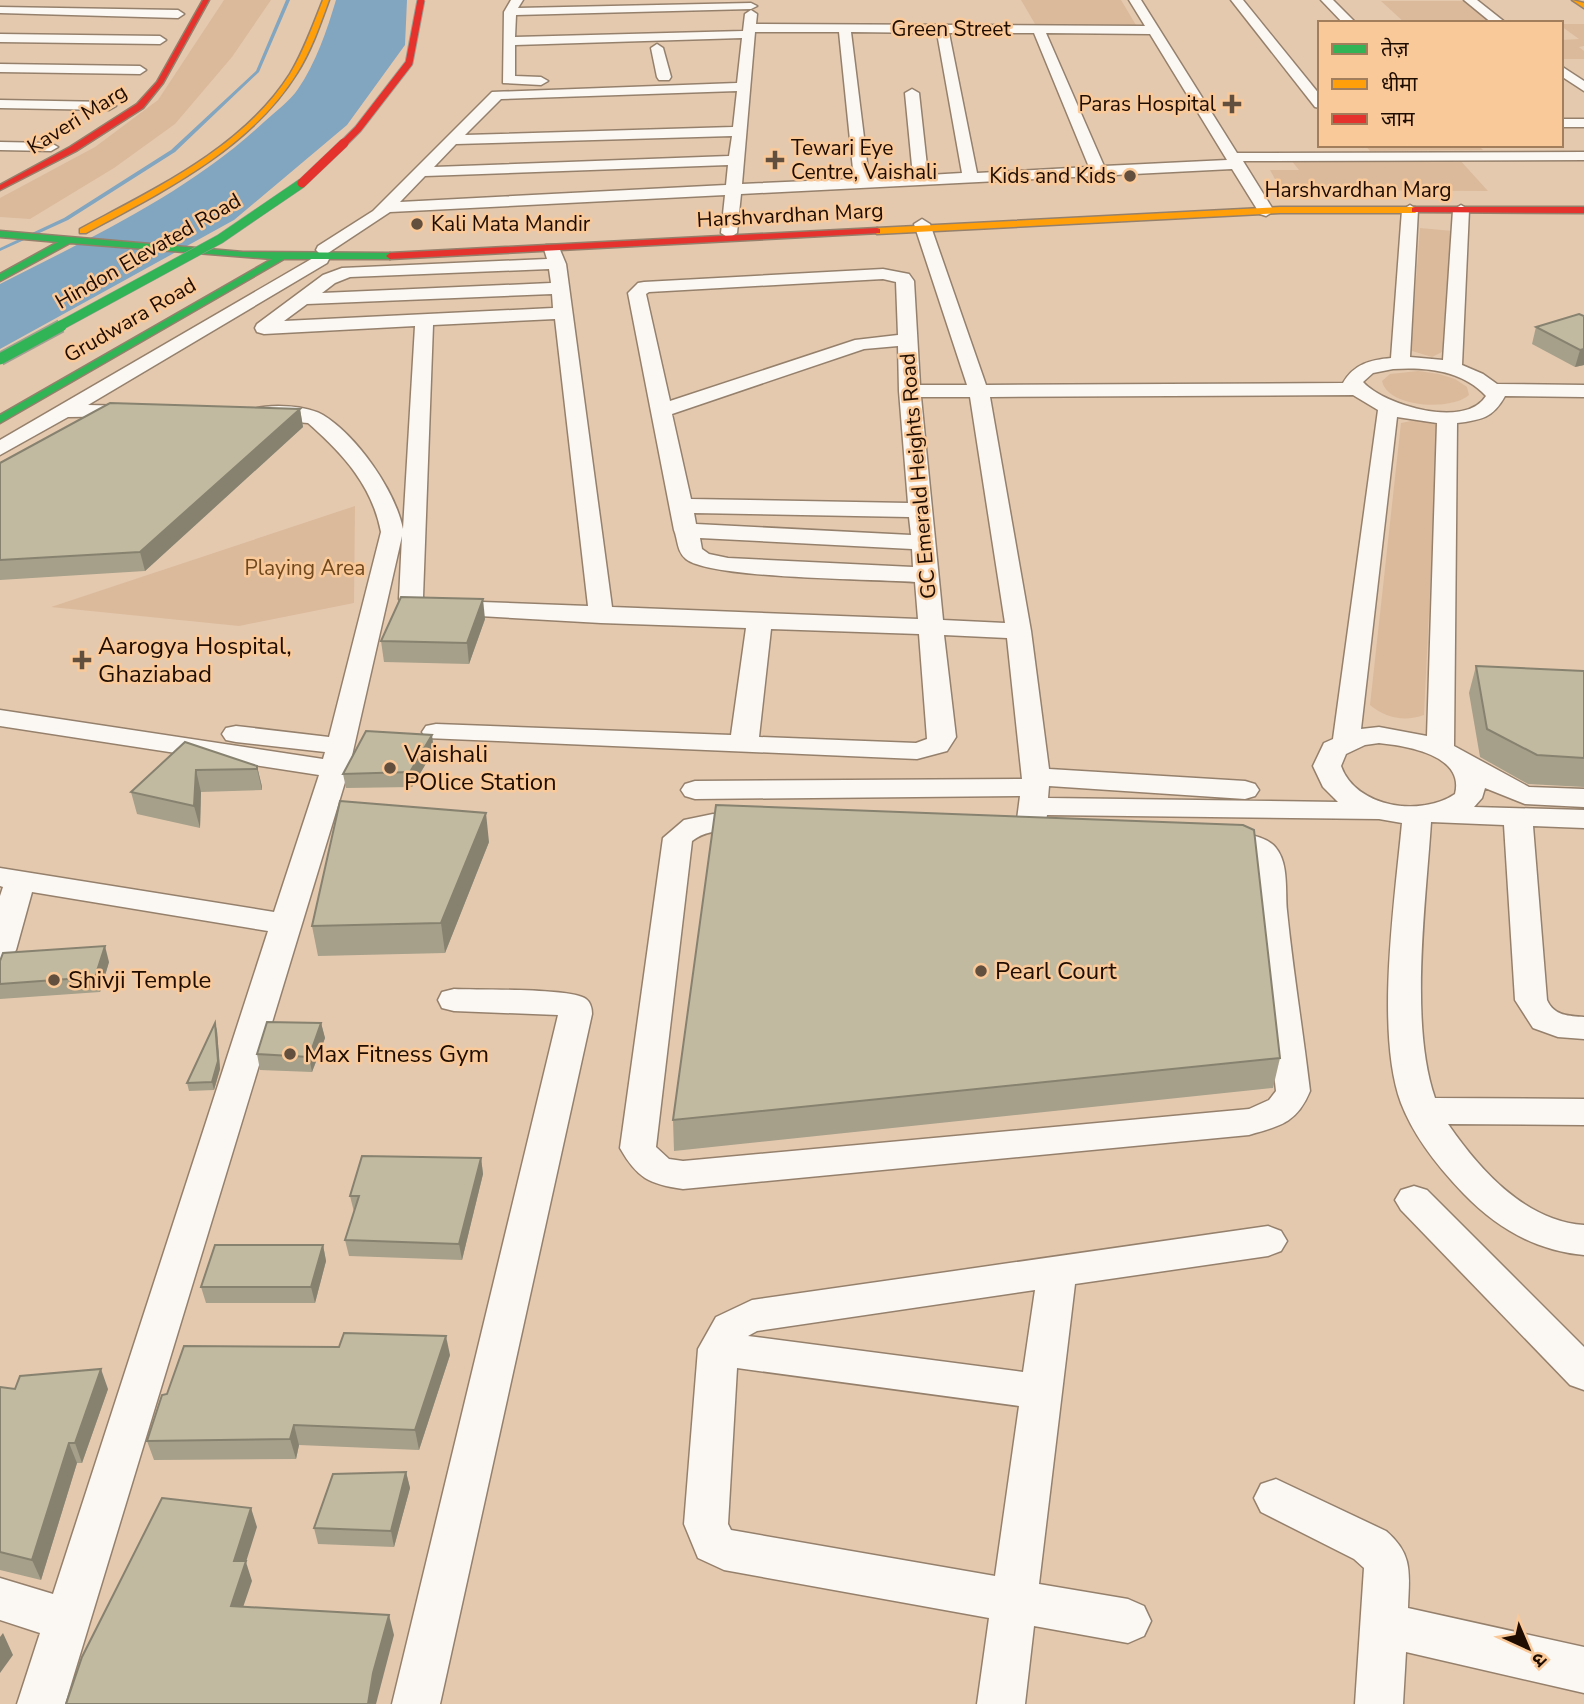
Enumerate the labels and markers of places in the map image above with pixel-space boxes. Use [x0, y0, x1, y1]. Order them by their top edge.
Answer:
place label: Paras Hospital [1078, 90, 1217, 118]
marker: Paras Hospital [1222, 94, 1242, 114]
place label: Tewari Eye Centre, Vaishali [791, 134, 937, 186]
marker: Tewari Eye Centre, Vaishali [765, 150, 785, 170]
place label: Kids and Kids [989, 162, 1116, 190]
marker: Kids and Kids [1122, 168, 1138, 184]
place label: Kali Mata Mandir [431, 210, 591, 238]
marker: Kali Mata Mandir [409, 216, 425, 232]
place label: Aarogya Hospital, Ghaziabad [98, 630, 292, 690]
marker: Aarogya Hospital, Ghaziabad [72, 650, 92, 670]
place label: Vaishali POlice Station [403, 738, 557, 798]
marker: Vaishali POlice Station [382, 760, 398, 776]
place label: Pearl Court [995, 955, 1117, 987]
marker: Pearl Court [973, 963, 989, 979]
place label: Shivji Temple [68, 964, 211, 996]
marker: Shivji Temple [46, 972, 62, 988]
place label: Max Fitness Gym [304, 1038, 489, 1070]
marker: Max Fitness Gym [282, 1046, 298, 1062]

